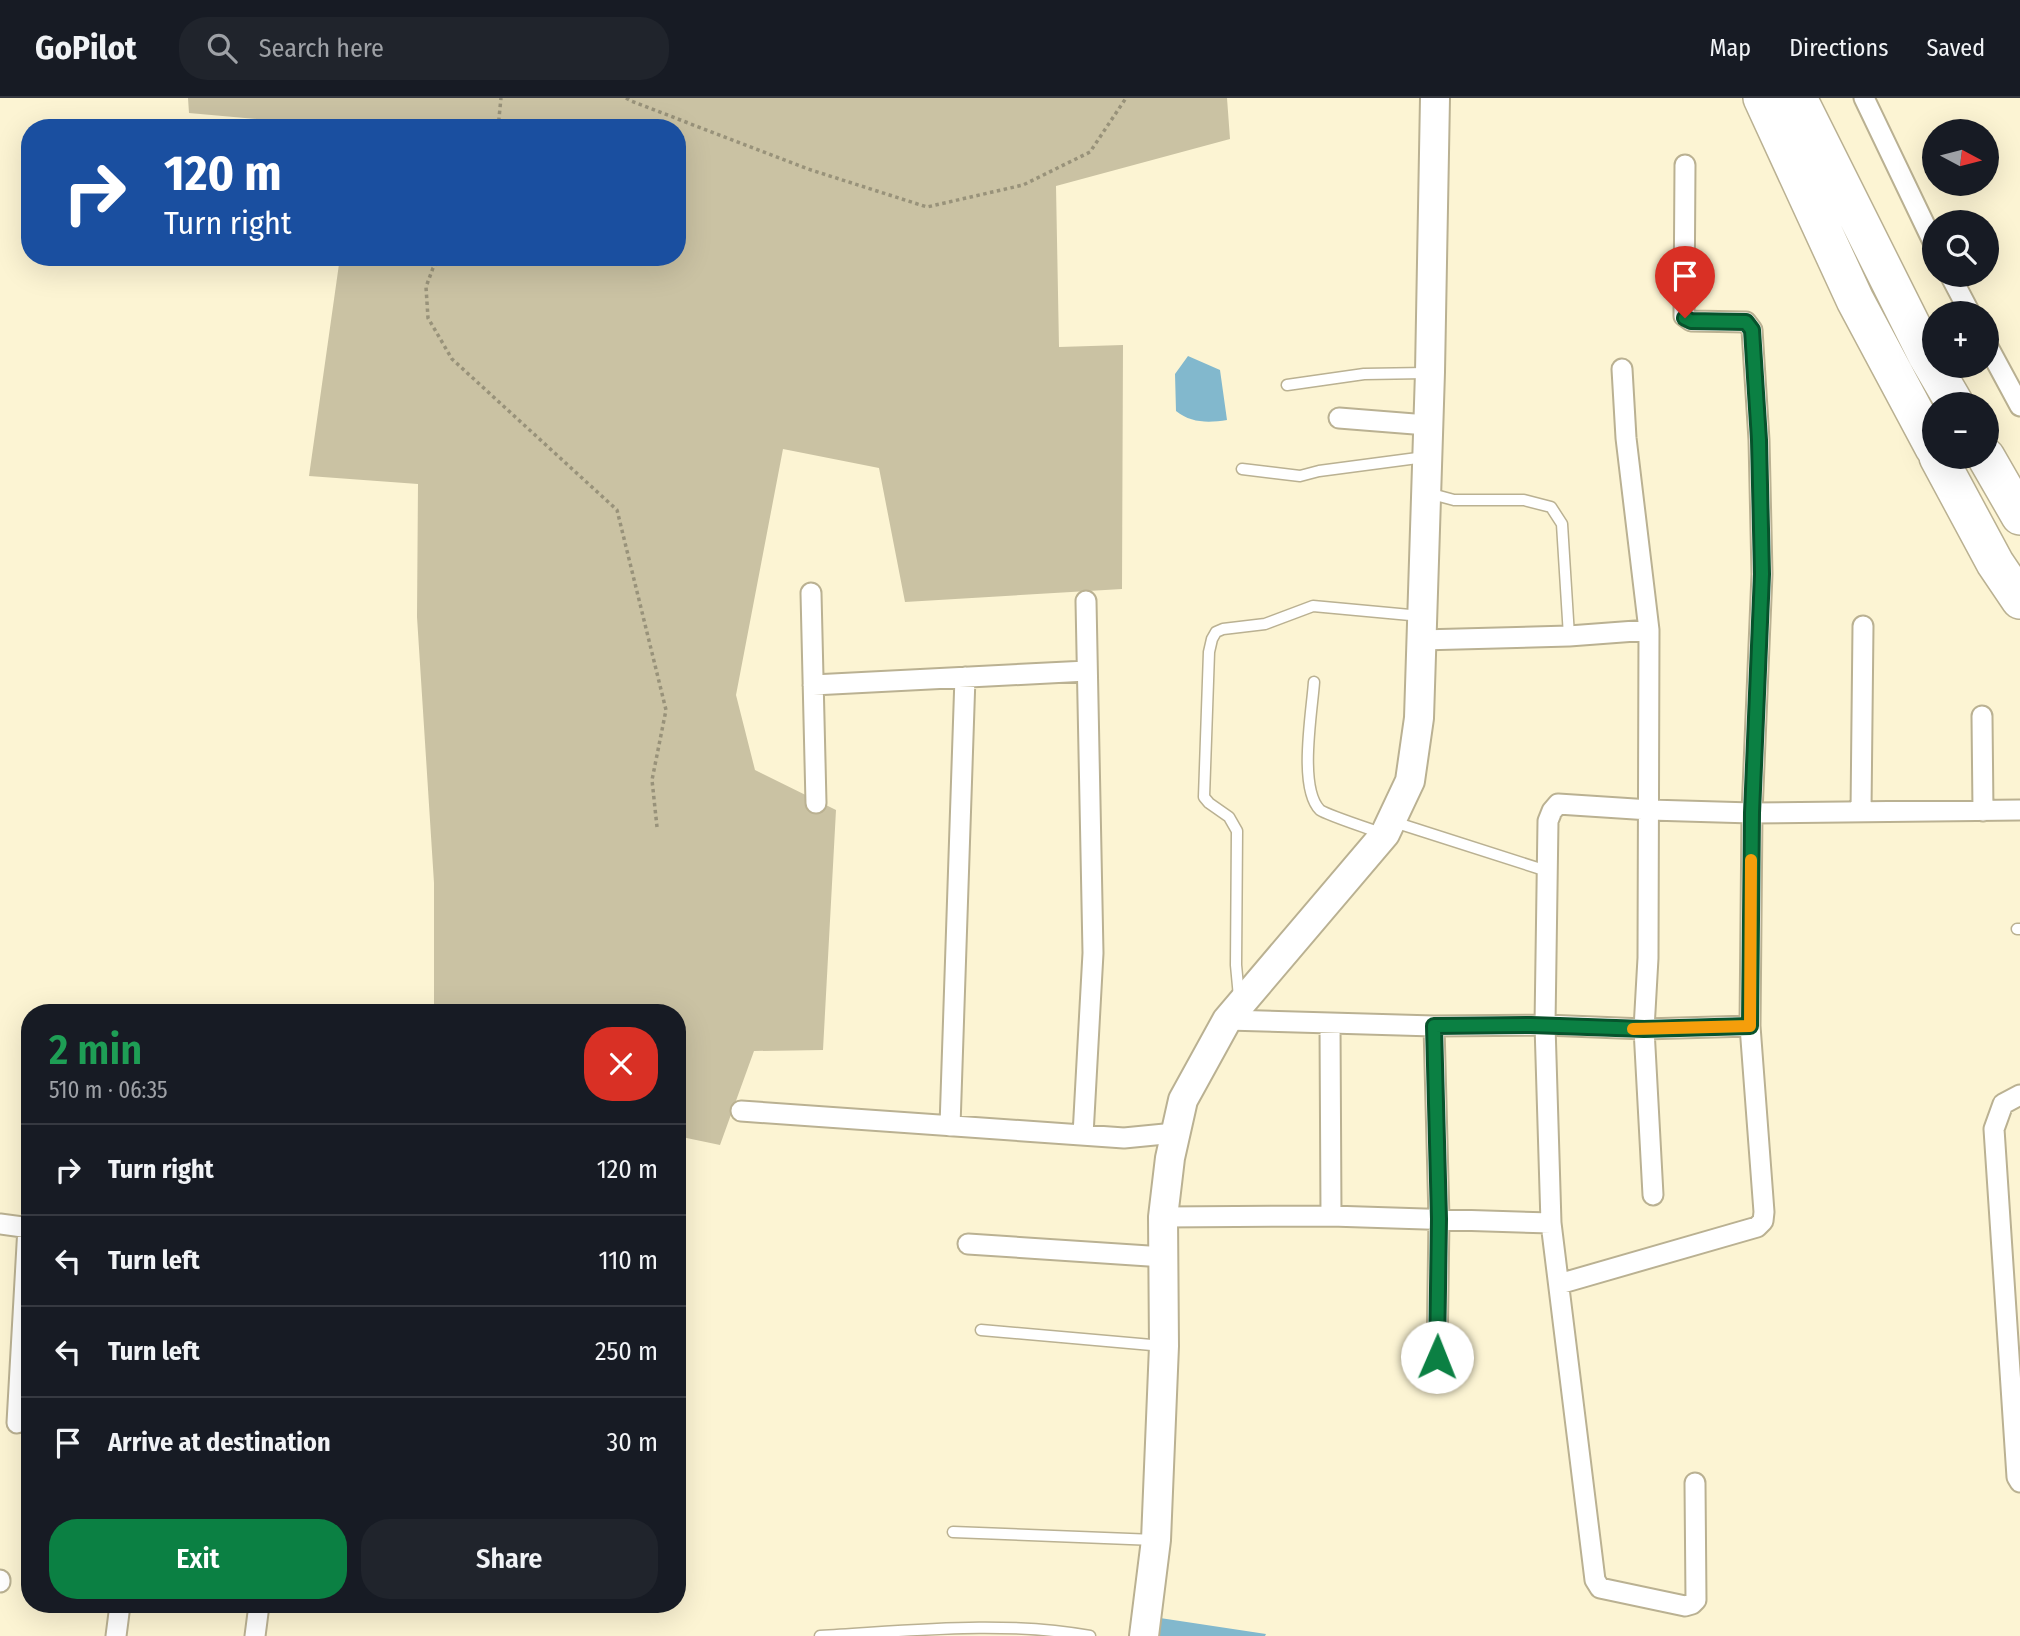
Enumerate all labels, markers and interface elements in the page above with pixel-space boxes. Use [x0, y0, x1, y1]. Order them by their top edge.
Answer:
search box [179, 17, 669, 80]
text: GoPilot [35, 28, 137, 68]
icon: search [203, 29, 241, 67]
text: Search here [259, 33, 384, 64]
text: Map [1710, 34, 1751, 62]
text: Directions [1789, 34, 1888, 62]
text: Saved [1926, 34, 1985, 62]
north arrow [1922, 119, 1998, 196]
map controls [1922, 119, 1999, 469]
text: 120 m [164, 144, 282, 203]
icon: right [49, 147, 140, 238]
text: Turn right [164, 204, 291, 242]
button: search [1922, 210, 1999, 287]
pin [1655, 246, 1715, 318]
icon: arrive [1666, 257, 1704, 295]
button: + [1922, 301, 1999, 378]
button: − [1922, 392, 1999, 469]
text: 2 min [49, 1025, 142, 1075]
button: close [584, 1027, 658, 1101]
text: 510 m · 06:35 [49, 1076, 168, 1104]
icon: right [49, 1151, 87, 1189]
text: Turn right [108, 1154, 214, 1185]
text: 120 m [597, 1154, 658, 1185]
icon: left [49, 1242, 87, 1280]
text: Turn left [108, 1245, 200, 1276]
text: 110 m [598, 1245, 658, 1276]
position arrow [1400, 1320, 1474, 1394]
icon: left [49, 1333, 87, 1371]
text: Turn left [108, 1336, 200, 1367]
text: 250 m [595, 1336, 658, 1367]
icon: arrive [49, 1424, 87, 1462]
text: Arrive at destination [108, 1427, 331, 1458]
text: 30 m [607, 1427, 658, 1458]
button: Exit [49, 1519, 347, 1599]
button: Share [361, 1519, 658, 1599]

